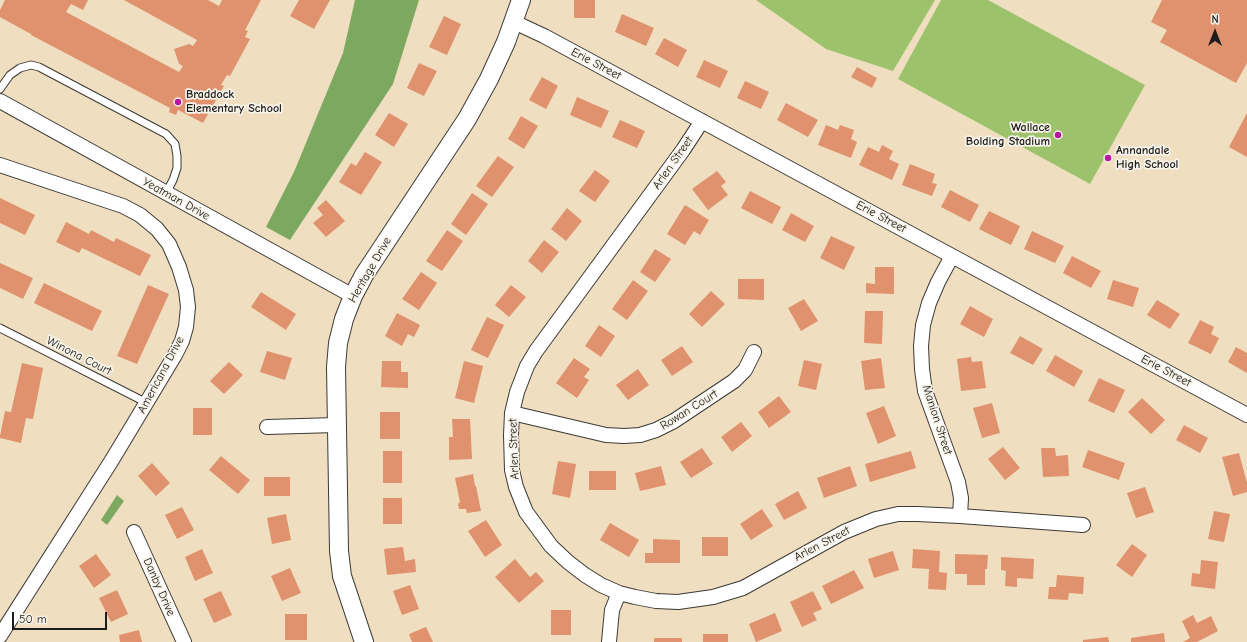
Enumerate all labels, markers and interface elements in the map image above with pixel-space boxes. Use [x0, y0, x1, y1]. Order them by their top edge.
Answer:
north arrow [1195, 12, 1235, 52]
text: N [1211, 13, 1219, 26]
street label: Erie Street [568, 45, 624, 83]
place label: Braddock Elementary School [186, 88, 282, 116]
marker: Braddock Elementary School [173, 97, 183, 107]
place label: Wallace Bolding Stadium [966, 121, 1050, 149]
marker: Wallace Bolding Stadium [1053, 130, 1063, 140]
street label: Arlen Street [650, 134, 696, 192]
place label: Annandale High School [1116, 144, 1178, 172]
marker: Annandale High School [1103, 153, 1113, 163]
street label: Yeatman Drive [140, 175, 212, 223]
street label: Erie Street [853, 198, 909, 236]
street label: Heritage Drive [345, 235, 395, 305]
street label: Winona Court [44, 333, 114, 379]
street label: Americana Drive [135, 334, 187, 416]
street label: Erie Street [1138, 352, 1194, 390]
street label: Manion Street [919, 383, 955, 457]
street label: Rowan Court [658, 387, 720, 433]
street label: Arlen Street [506, 418, 522, 480]
street label: Arlen Street [792, 523, 852, 565]
street label: Danby Drive [140, 556, 178, 618]
scale bar [14, 604, 109, 630]
text: 50 m [19, 612, 47, 626]

